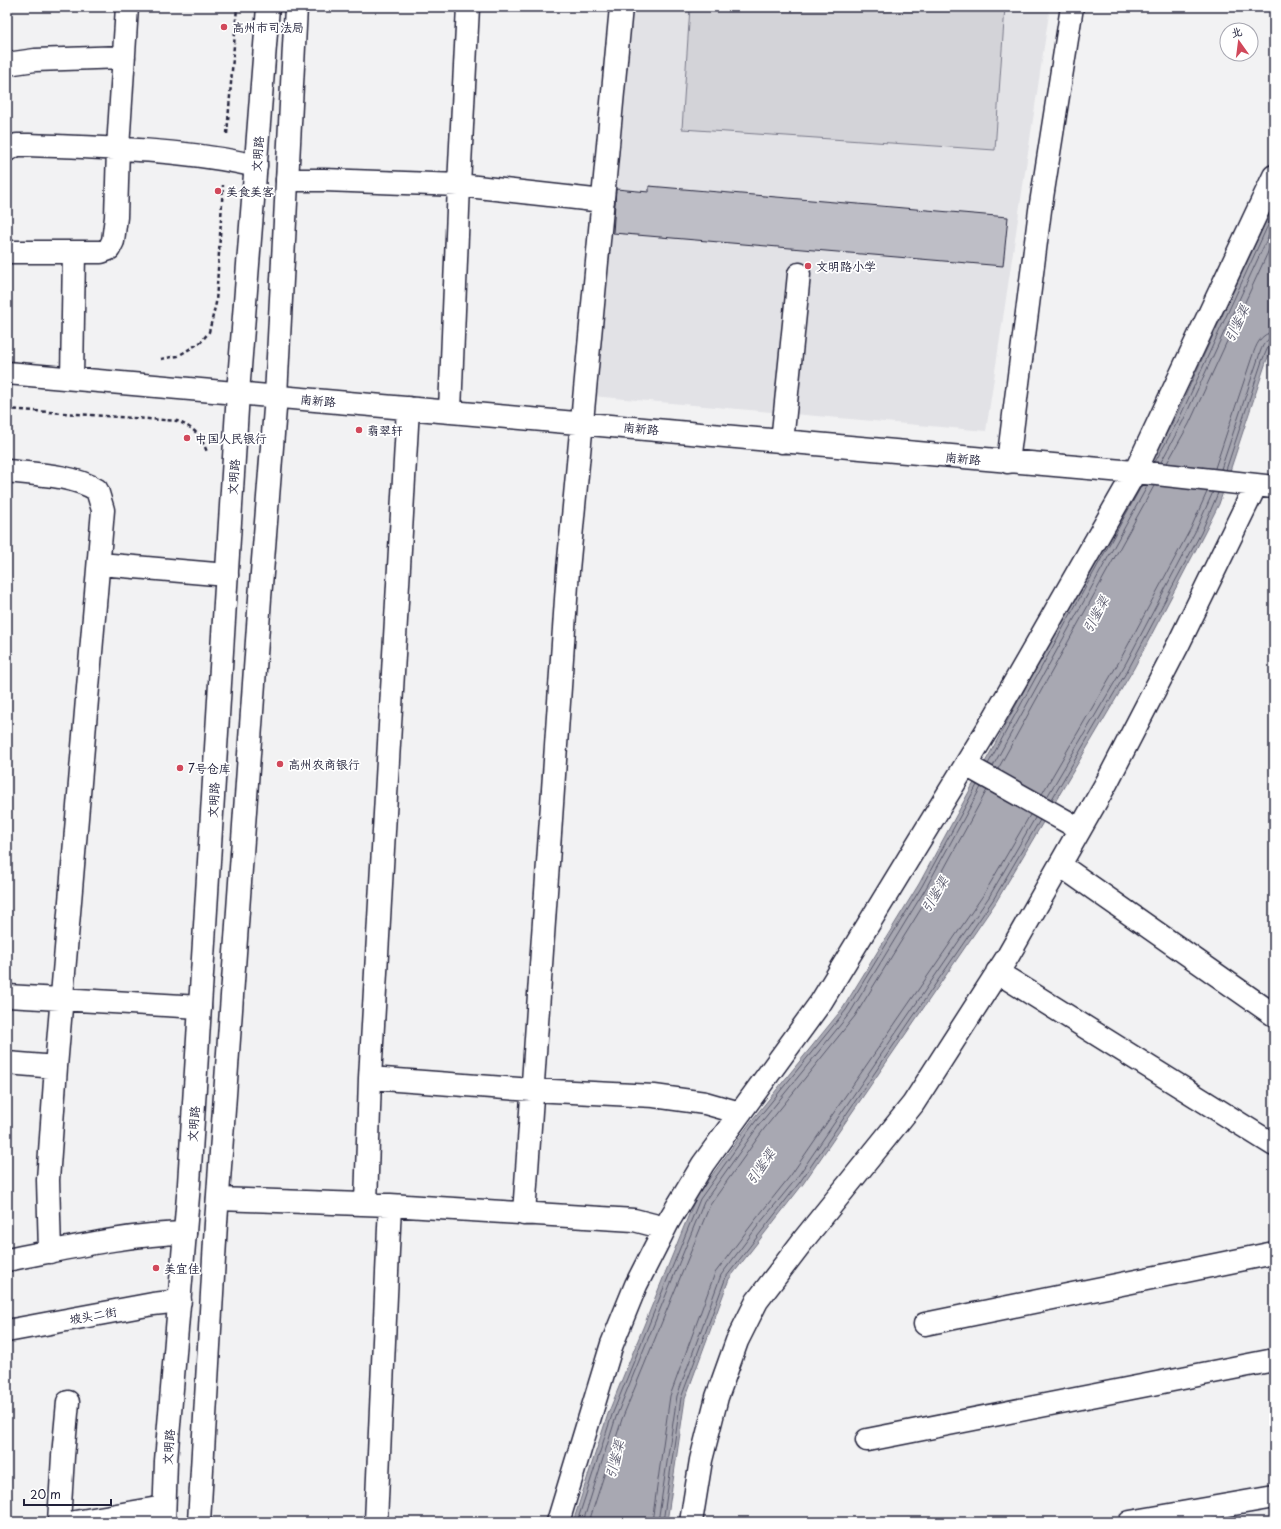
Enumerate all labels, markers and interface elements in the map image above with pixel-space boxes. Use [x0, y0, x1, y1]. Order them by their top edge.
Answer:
place label: 高州市司法局 [232, 18, 304, 36]
marker: 高州市司法局 [219, 22, 229, 32]
north arrow [1219, 22, 1259, 62]
text: 北 [1229, 22, 1244, 41]
street label: 文明路 [247, 135, 267, 173]
place label: 美食美客 [226, 182, 274, 200]
marker: 美食美客 [213, 186, 223, 196]
place label: 文明路小学 [816, 257, 876, 275]
marker: 文明路小学 [803, 261, 813, 271]
water label: 引鉴渠 [1219, 300, 1253, 345]
street label: 南新路 [299, 389, 337, 411]
street label: 南新路 [622, 417, 660, 439]
place label: 翡翠轩 [367, 421, 403, 439]
marker: 翡翠轩 [354, 425, 364, 435]
place label: 中国人民银行 [195, 429, 267, 447]
marker: 中国人民银行 [182, 433, 192, 443]
street label: 南新路 [944, 447, 982, 469]
street label: 文明路 [223, 458, 243, 496]
water label: 引鉴渠 [1077, 591, 1113, 636]
place label: 高州农商银行 [288, 755, 360, 773]
place label: 7号仓库 [188, 759, 231, 777]
marker: 高州农商银行 [275, 759, 285, 769]
marker: 7号仓库 [175, 763, 185, 773]
street label: 文明路 [203, 782, 223, 818]
water label: 引鉴渠 [916, 872, 953, 916]
street label: 文明路 [183, 1105, 203, 1143]
water label: 引鉴渠 [741, 1144, 780, 1187]
place label: 美宜佳 [164, 1259, 200, 1277]
marker: 美宜佳 [151, 1263, 161, 1273]
street label: 坡头二街 [68, 1302, 118, 1328]
street label: 文明路 [158, 1428, 178, 1466]
water label: 引鉴渠 [600, 1437, 628, 1480]
scale bar [24, 1481, 111, 1507]
text: 20 m [30, 1485, 61, 1503]

